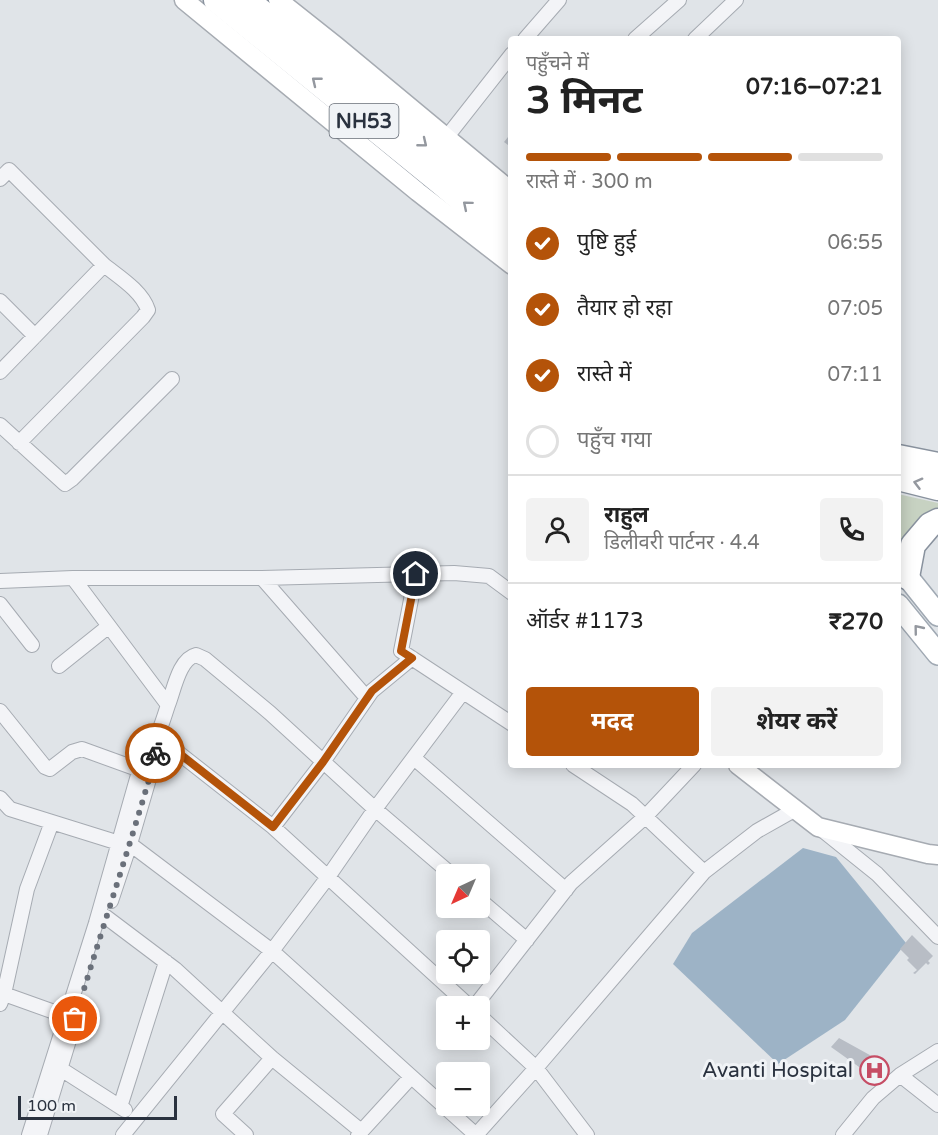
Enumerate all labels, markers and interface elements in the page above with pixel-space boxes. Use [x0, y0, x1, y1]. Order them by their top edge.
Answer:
text: पहुँचने में [526, 52, 589, 76]
text: 07:16–07:21 [746, 74, 883, 100]
text: 3 मिनट [526, 77, 643, 124]
one-way arrow [312, 78, 323, 89]
road number: NH53 [330, 104, 398, 138]
one-way arrow [416, 135, 427, 146]
text: रास्ते में · 300 m [526, 170, 653, 194]
one-way arrow [463, 201, 474, 212]
icon: check [526, 227, 559, 260]
text: पुष्टि हुई [577, 229, 636, 255]
text: 06:55 [828, 231, 883, 255]
icon: check [526, 293, 559, 326]
text: तैयार हो रहा [577, 295, 672, 321]
text: 07:05 [828, 297, 883, 321]
icon: check [526, 359, 559, 392]
text: रास्ते में [577, 361, 632, 387]
text: 07:11 [828, 363, 883, 387]
text: पहुँच गया [577, 427, 652, 453]
one-way arrow [913, 478, 924, 490]
button: person [526, 498, 589, 561]
button: phone [820, 498, 883, 561]
text: राहुल [604, 502, 649, 528]
text: डिलीवरी पार्टनर · 4.4 [604, 531, 760, 555]
pin [390, 548, 441, 599]
icon: home [399, 557, 432, 590]
text: ऑर्डर #1173 [526, 608, 644, 634]
text: ₹270 [829, 609, 883, 635]
one-way arrow [915, 625, 926, 636]
button: मदद [526, 687, 699, 756]
button: शेयर करें [711, 687, 883, 756]
courier [125, 723, 185, 783]
icon: bike [139, 737, 172, 770]
north arrow [436, 864, 490, 918]
map controls [436, 864, 490, 1116]
button: locate [436, 930, 490, 984]
pin [49, 993, 100, 1044]
button: + [436, 996, 490, 1050]
icon: bag [58, 1002, 91, 1035]
hospital icon: Avanti Hospital [858, 1054, 890, 1086]
place label: Avanti Hospital [702, 1058, 853, 1083]
button: − [436, 1062, 490, 1116]
scale bar [18, 1093, 177, 1120]
text: 100 m [27, 1096, 76, 1116]

